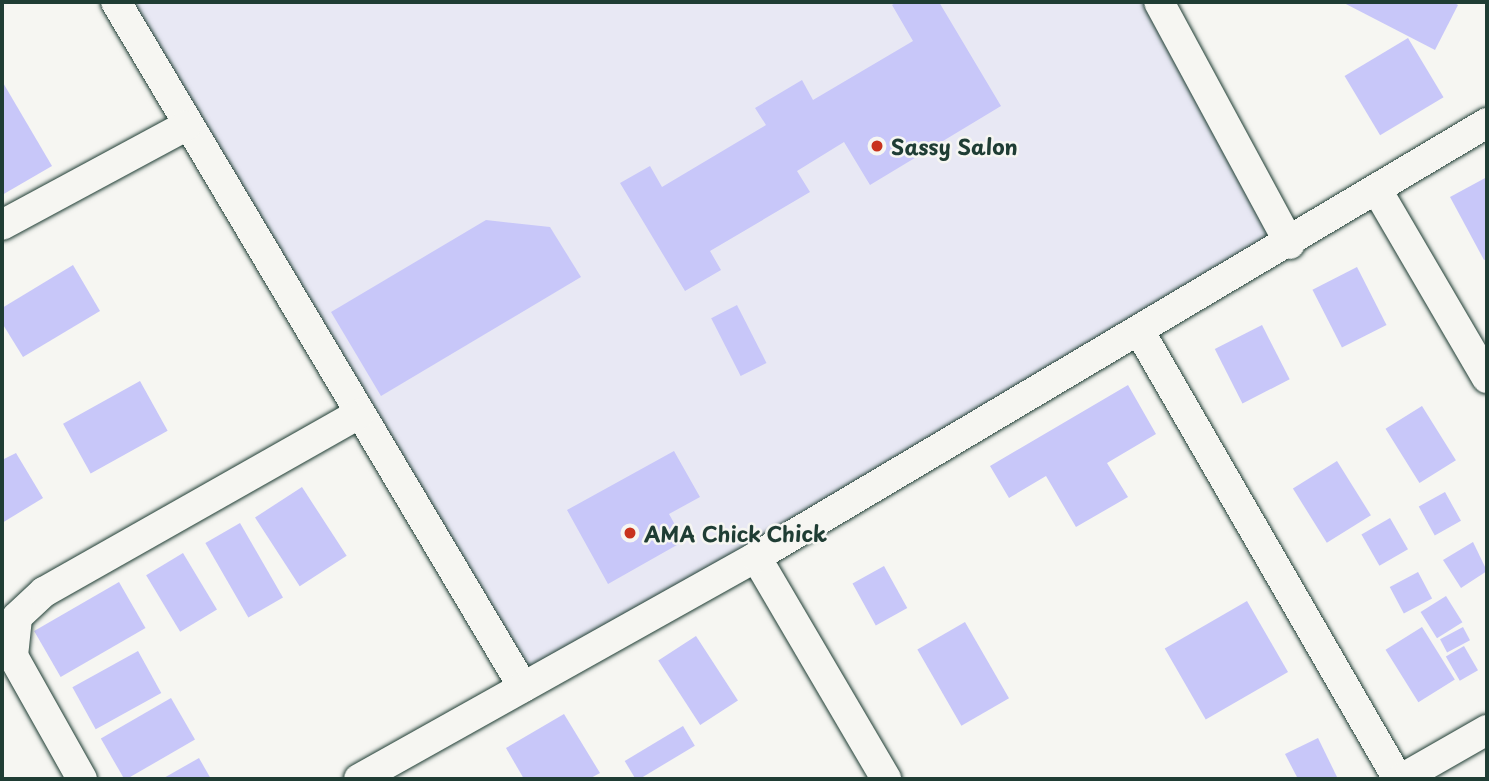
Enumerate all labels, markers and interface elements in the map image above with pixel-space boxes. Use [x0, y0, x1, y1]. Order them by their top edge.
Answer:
place label: Sassy Salon [891, 133, 1018, 159]
marker: Sassy Salon [869, 138, 885, 154]
place label: AMA Chick Chick [644, 520, 831, 546]
marker: AMA Chick Chick [622, 525, 638, 541]

